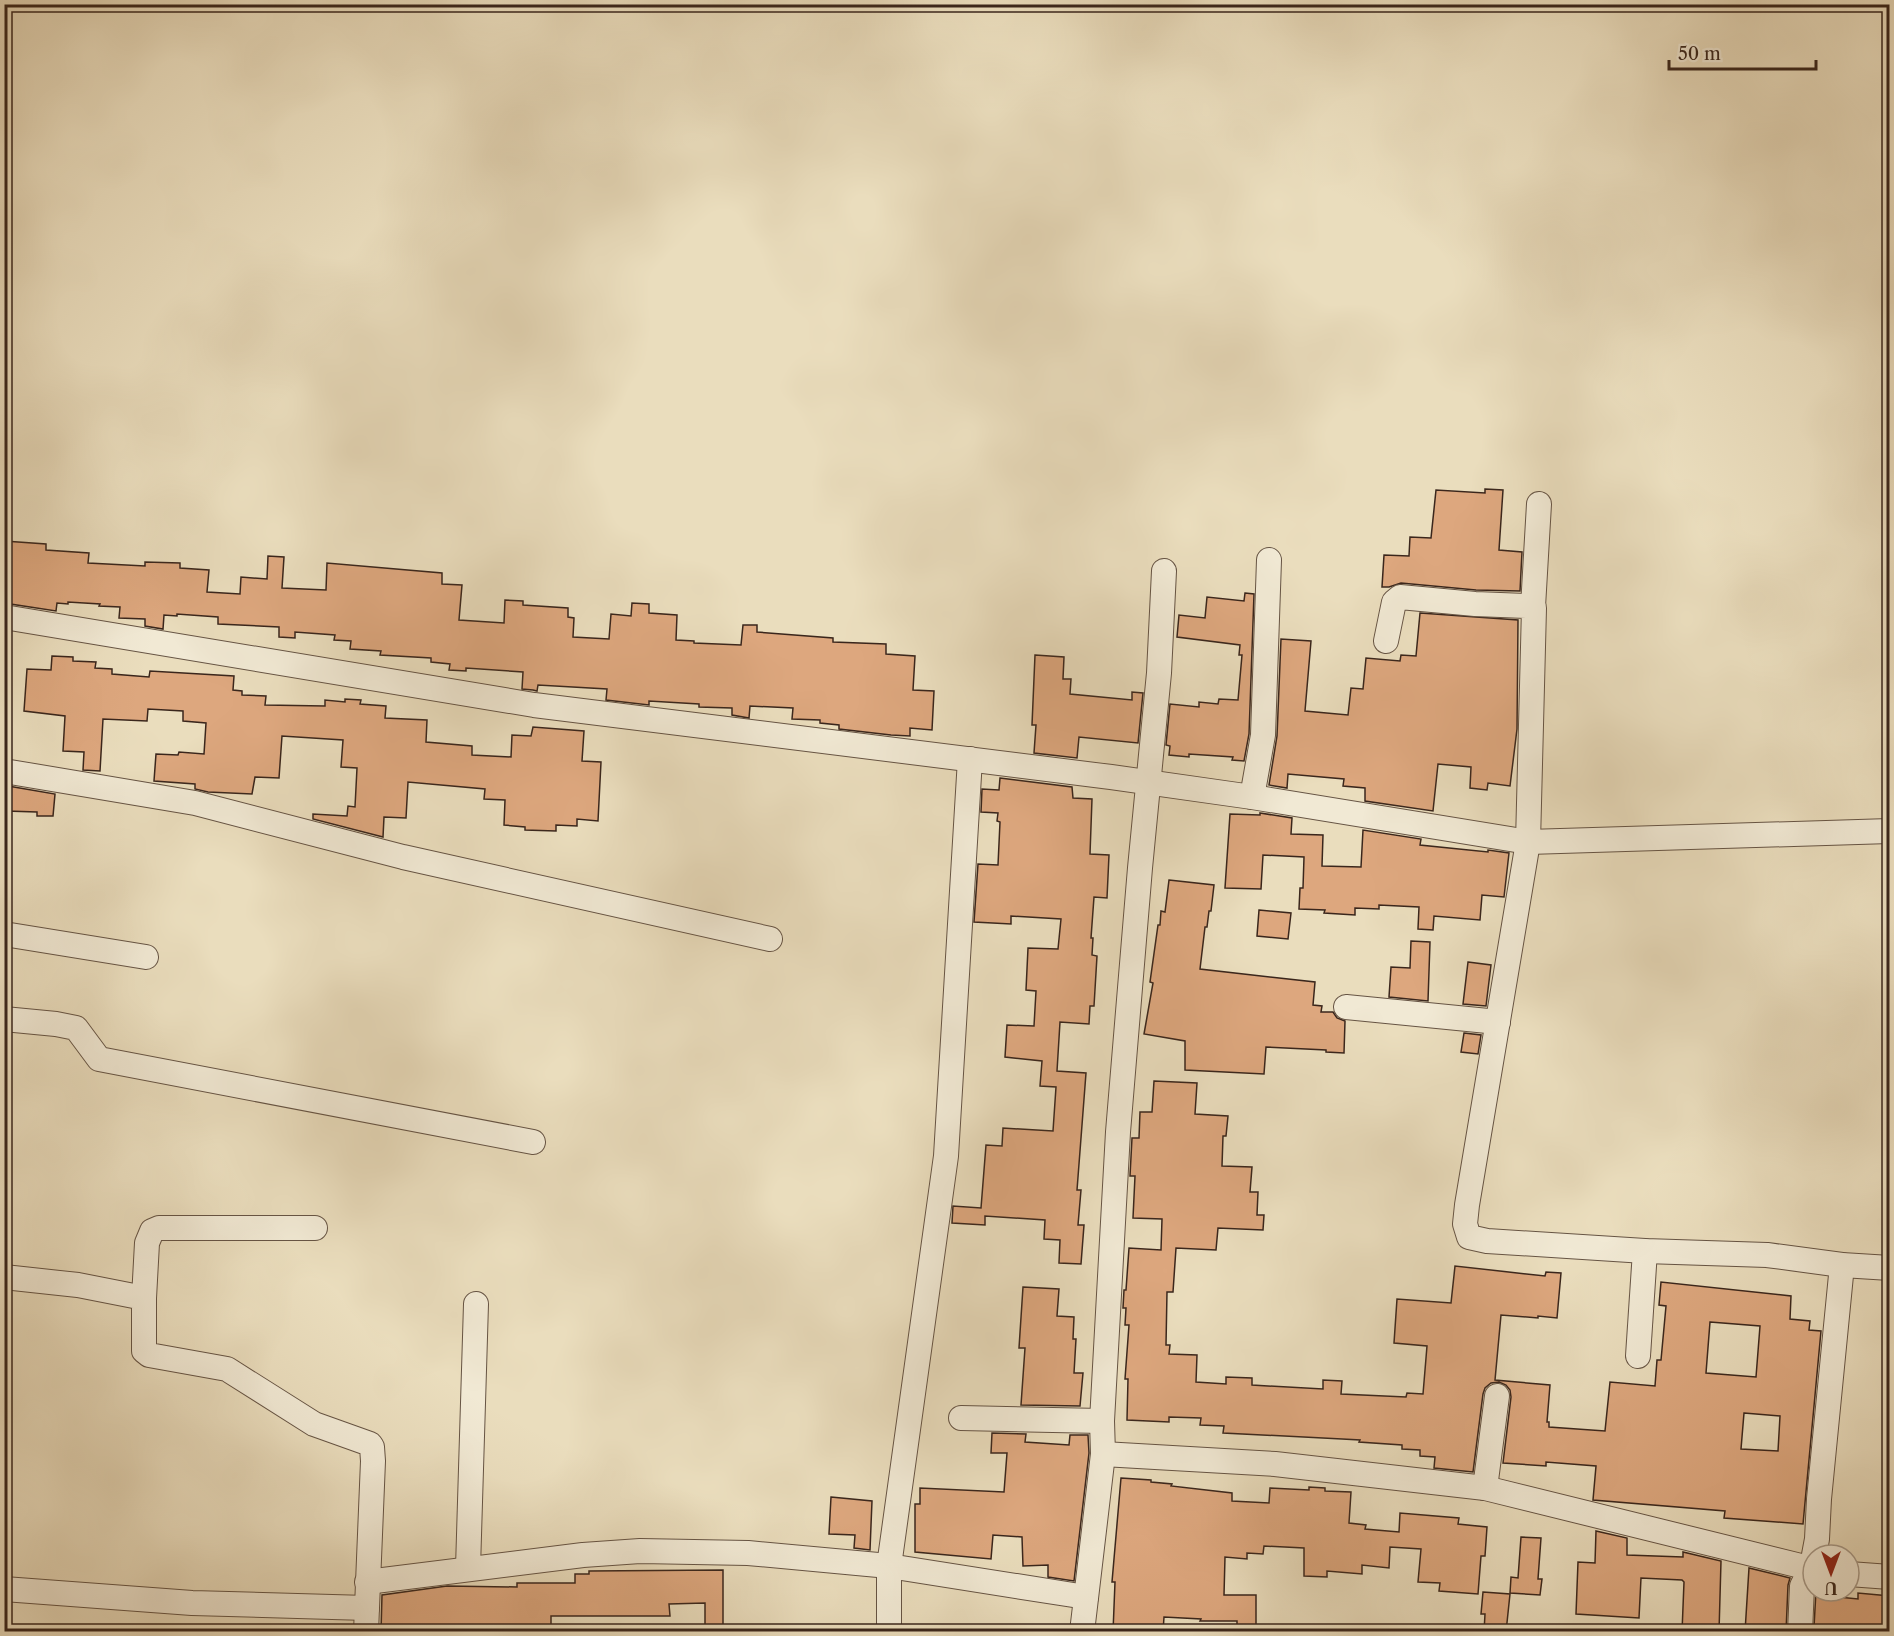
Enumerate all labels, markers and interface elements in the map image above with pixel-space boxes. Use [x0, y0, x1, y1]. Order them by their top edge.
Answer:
scale bar [1669, 33, 1816, 71]
text: 50 m [1678, 43, 1721, 65]
north arrow [1801, 1543, 1861, 1603]
text: U [1825, 1578, 1838, 1598]

